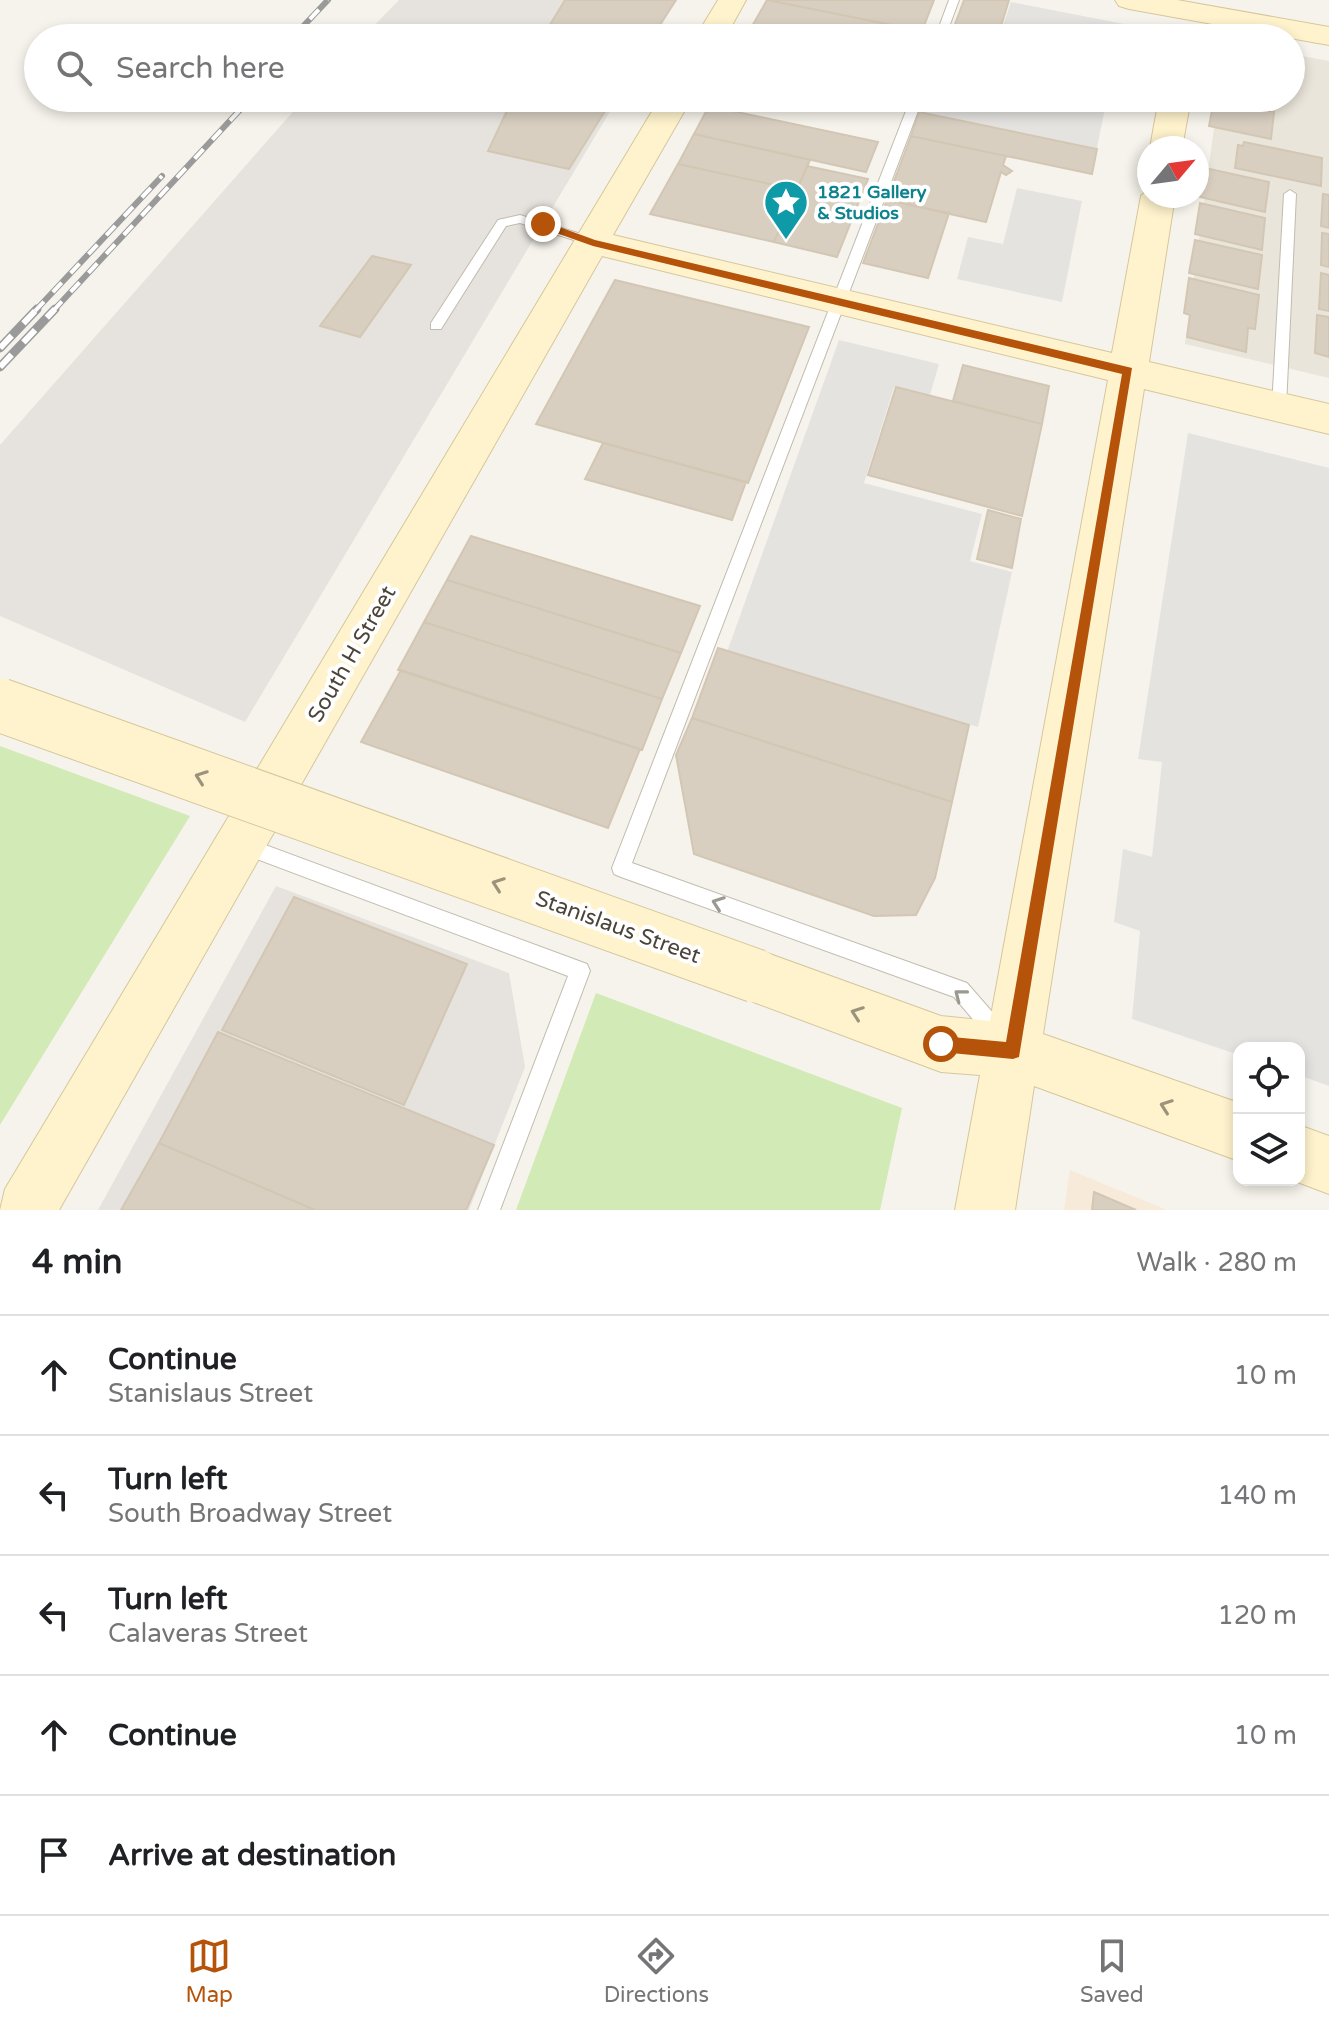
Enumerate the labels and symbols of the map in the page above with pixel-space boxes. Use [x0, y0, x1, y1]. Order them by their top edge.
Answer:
north arrow [1137, 136, 1209, 208]
place icon: 1821 Gallery & Studios [762, 178, 810, 241]
place label: 1821 Gallery & Studios [817, 181, 927, 224]
route end [525, 206, 561, 242]
street label: South H Street [302, 581, 402, 727]
one-way arrow [195, 770, 209, 787]
one-way arrow [492, 877, 506, 894]
street label: Stanislaus Street [532, 885, 704, 969]
one-way arrow [712, 896, 726, 913]
one-way arrow [954, 990, 969, 1004]
one-way arrow [851, 1006, 865, 1023]
route start [923, 1026, 959, 1062]
one-way arrow [1159, 1099, 1173, 1116]

